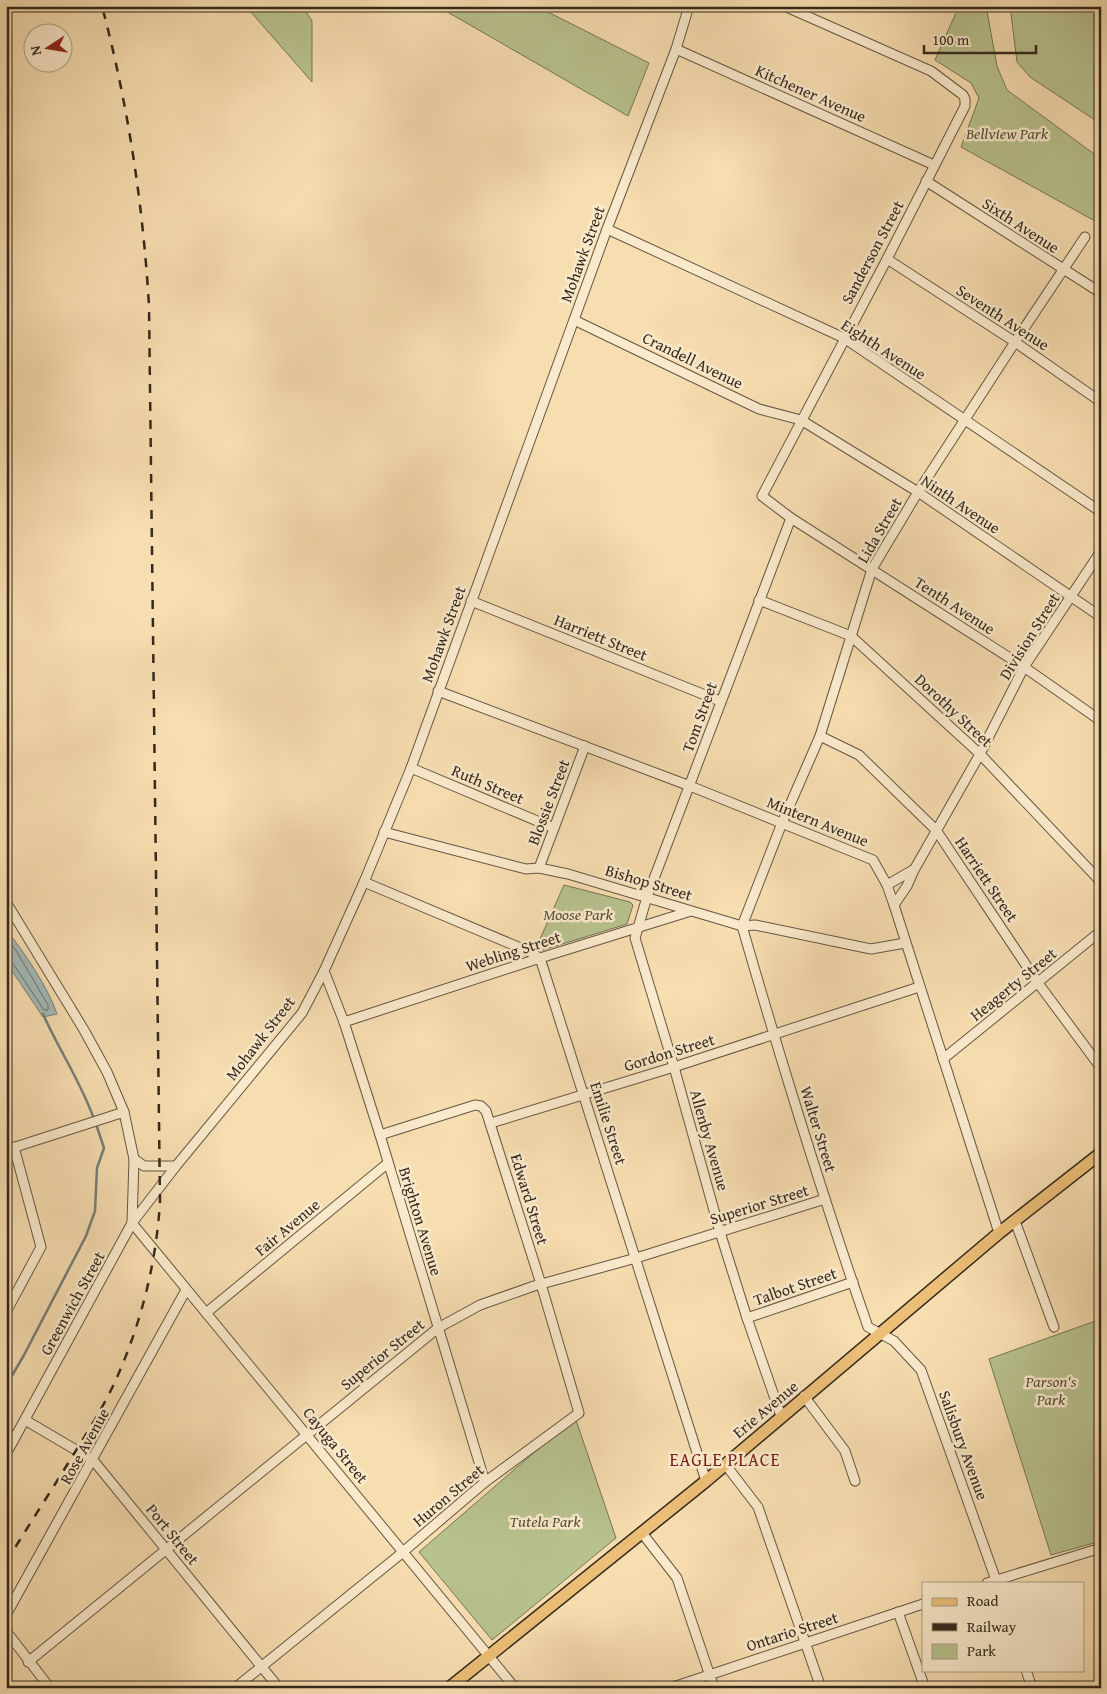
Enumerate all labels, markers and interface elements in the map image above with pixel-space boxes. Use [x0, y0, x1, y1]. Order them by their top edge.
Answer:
north arrow [22, 22, 72, 72]
scale bar [924, 22, 1037, 54]
text: 100 m [932, 29, 970, 50]
text: N [24, 43, 46, 57]
street label: Kitchener Avenue [752, 58, 870, 128]
park label: Bellview Park [965, 121, 1049, 145]
street label: Sixth Avenue [978, 191, 1064, 259]
street label: Sanderson Street [835, 196, 910, 308]
street label: Mohawk Street [553, 202, 611, 306]
street label: Seventh Avenue [952, 278, 1054, 356]
street label: Eighth Avenue [837, 313, 931, 385]
street label: Crandell Avenue [639, 325, 747, 395]
street label: Ninth Avenue [916, 469, 1006, 539]
street label: Lida Street [851, 492, 908, 567]
street label: Tenth Avenue [910, 570, 1000, 640]
street label: Mohawk Street [414, 582, 472, 686]
street label: Division Street [993, 588, 1066, 684]
street label: Harriett Street [551, 607, 652, 667]
street label: Dorothy Street [910, 667, 999, 753]
street label: Tom Street [675, 678, 723, 756]
street label: Blossie Street [521, 755, 576, 849]
street label: Ruth Street [448, 758, 528, 810]
street label: Mintern Avenue [763, 790, 873, 852]
street label: Harriett Street [949, 831, 1025, 927]
street label: Bishop Street [603, 857, 696, 907]
park label: Moose Park [543, 902, 614, 926]
street label: Webling Street [462, 924, 564, 978]
street label: Heagerty Street [965, 941, 1062, 1026]
street label: Mohawk Street [219, 991, 301, 1085]
street label: Gordon Street [621, 1027, 718, 1077]
street label: Emilie Street [584, 1078, 634, 1168]
street label: Walter Street [795, 1083, 844, 1175]
street label: Allenby Avenue [684, 1087, 736, 1193]
street label: Edward Street [505, 1150, 555, 1248]
street label: Brighton Avenue [393, 1164, 449, 1278]
street label: Superior Street [707, 1177, 812, 1230]
street label: Fair Avenue [249, 1193, 325, 1261]
street label: Greenwich Street [34, 1246, 111, 1359]
street label: Talbot Street [750, 1260, 840, 1311]
street label: Superior Street [335, 1312, 430, 1396]
park label: Parson's Park [1025, 1369, 1077, 1411]
street label: Erie Avenue [727, 1374, 803, 1444]
street label: Salisbury Avenue [933, 1387, 995, 1503]
street label: Cayuga Street [298, 1402, 375, 1489]
street label: Rose Avenue [53, 1403, 115, 1489]
district label: EAGLE PLACE [669, 1446, 781, 1473]
street label: Huron Street [407, 1458, 489, 1532]
street label: Port Street [141, 1498, 206, 1570]
park label: Tutela Park [509, 1509, 581, 1533]
legend [922, 1582, 1084, 1672]
text: Road [967, 1590, 998, 1611]
street label: Ontario Street [743, 1605, 841, 1657]
text: Railway [967, 1616, 1017, 1637]
text: Park [967, 1640, 996, 1661]

